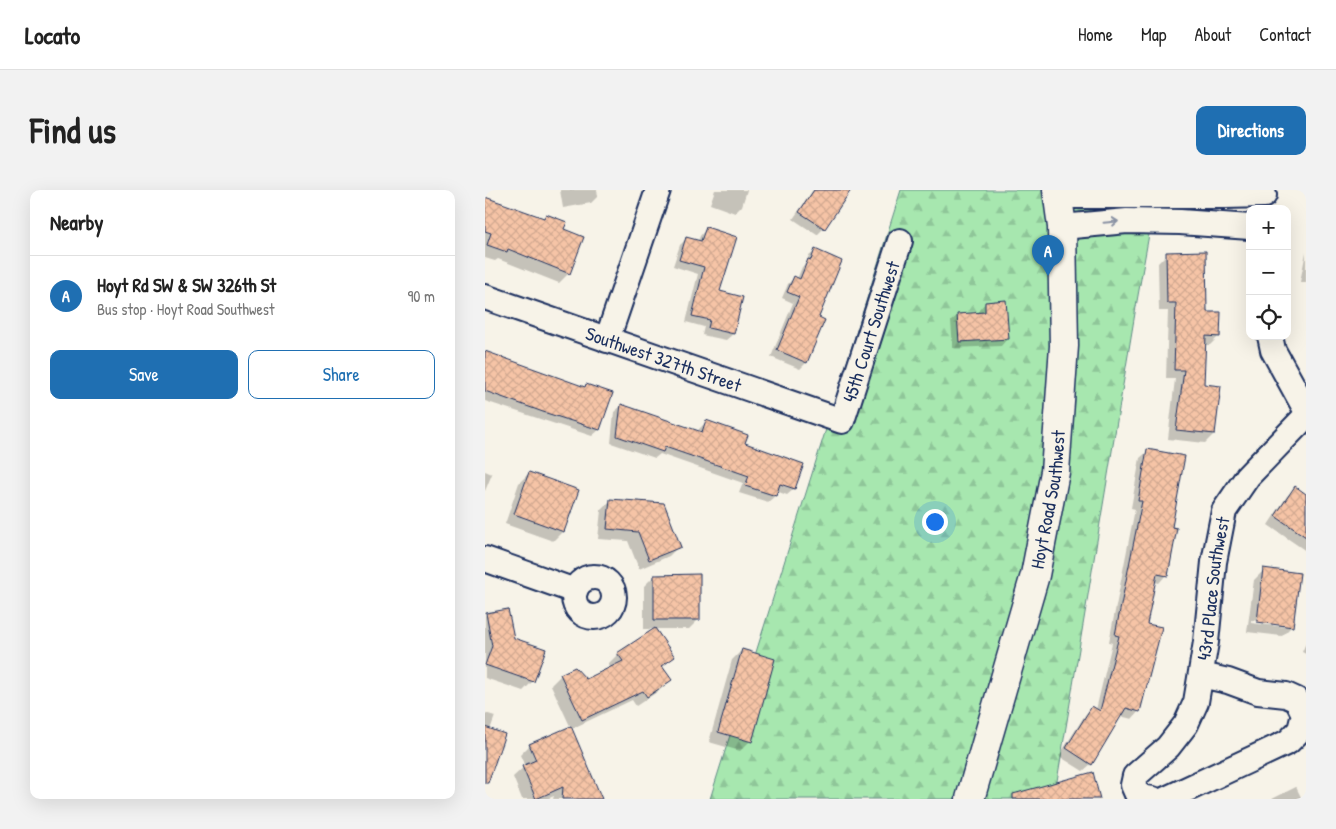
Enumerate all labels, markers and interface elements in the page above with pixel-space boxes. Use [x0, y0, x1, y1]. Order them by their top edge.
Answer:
text: Locato [25, 19, 80, 51]
text: Home [1078, 22, 1113, 47]
text: Map [1141, 22, 1166, 47]
text: About [1194, 22, 1231, 47]
text: Contact [1259, 22, 1311, 47]
button: Directions [1196, 106, 1306, 155]
text: Find us [30, 107, 116, 154]
map controls [1246, 205, 1291, 340]
button: + [1246, 205, 1291, 250]
text: Nearby [50, 208, 103, 237]
one-way arrow [1102, 218, 1118, 227]
pin: A [1032, 235, 1064, 276]
button: − [1246, 250, 1291, 295]
street label: 45th Court Southwest [836, 257, 906, 405]
text: Hoyt Rd SW & SW 326th St [97, 272, 276, 298]
text: A [62, 285, 70, 307]
text: 90 m [407, 285, 435, 307]
button: locate [1246, 295, 1291, 340]
text: Bus stop · Hoyt Road Southwest [97, 298, 275, 320]
street label: Southwest 327th Street [582, 320, 745, 398]
button: Save [50, 350, 238, 399]
button: Share [248, 350, 435, 399]
street label: Hoyt Road Southwest [1024, 429, 1071, 571]
your location [922, 509, 948, 535]
street label: 43rd Place Southwest [1190, 514, 1236, 662]

